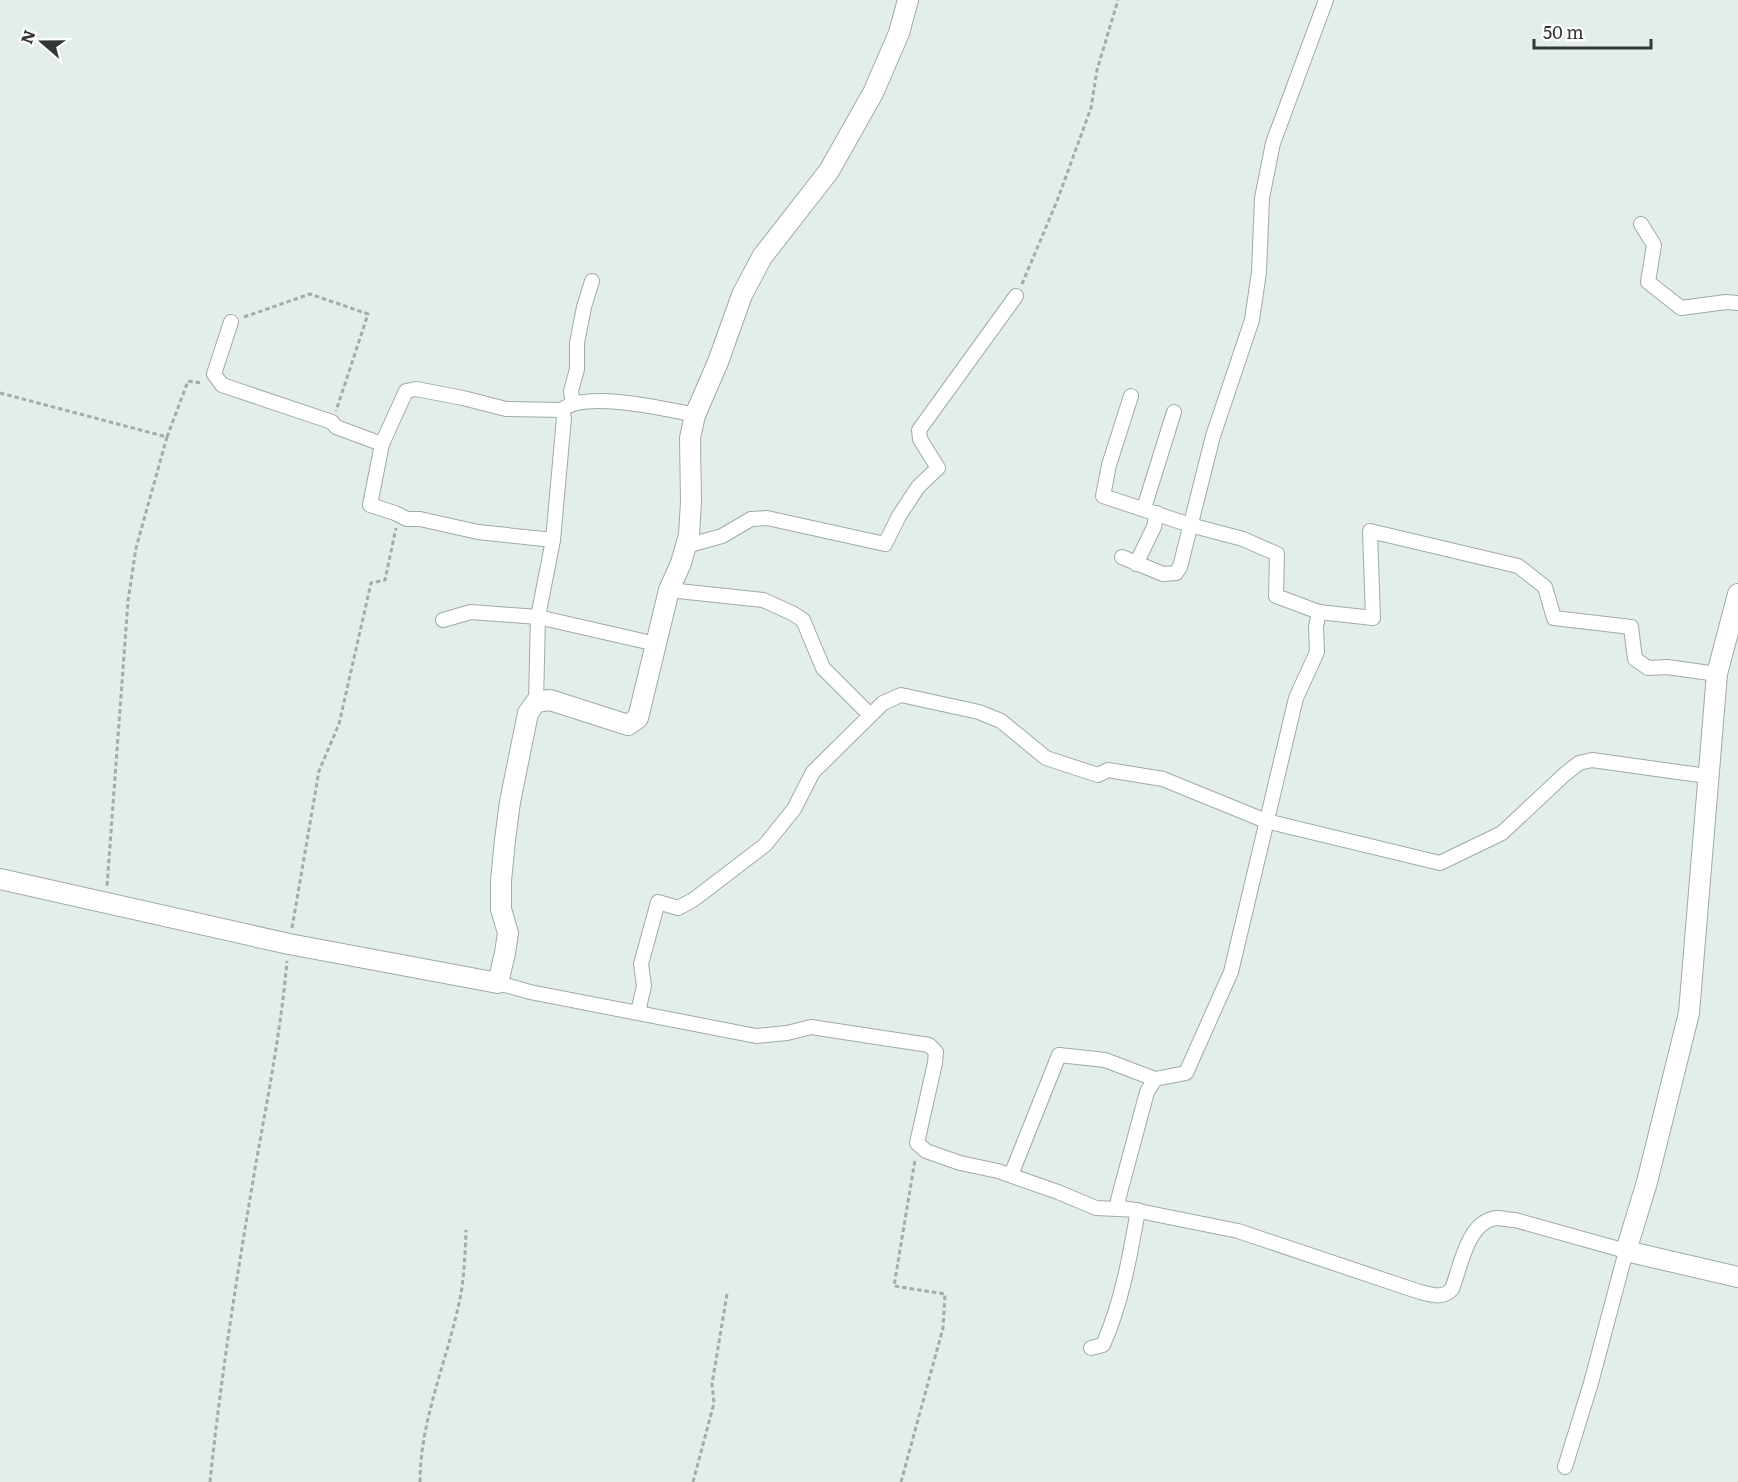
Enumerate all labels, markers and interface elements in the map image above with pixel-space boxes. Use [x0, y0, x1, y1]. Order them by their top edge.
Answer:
north arrow [12, 12, 72, 72]
scale bar [1534, 12, 1651, 50]
text: 50 m [1543, 18, 1584, 45]
text: N [13, 26, 41, 47]

